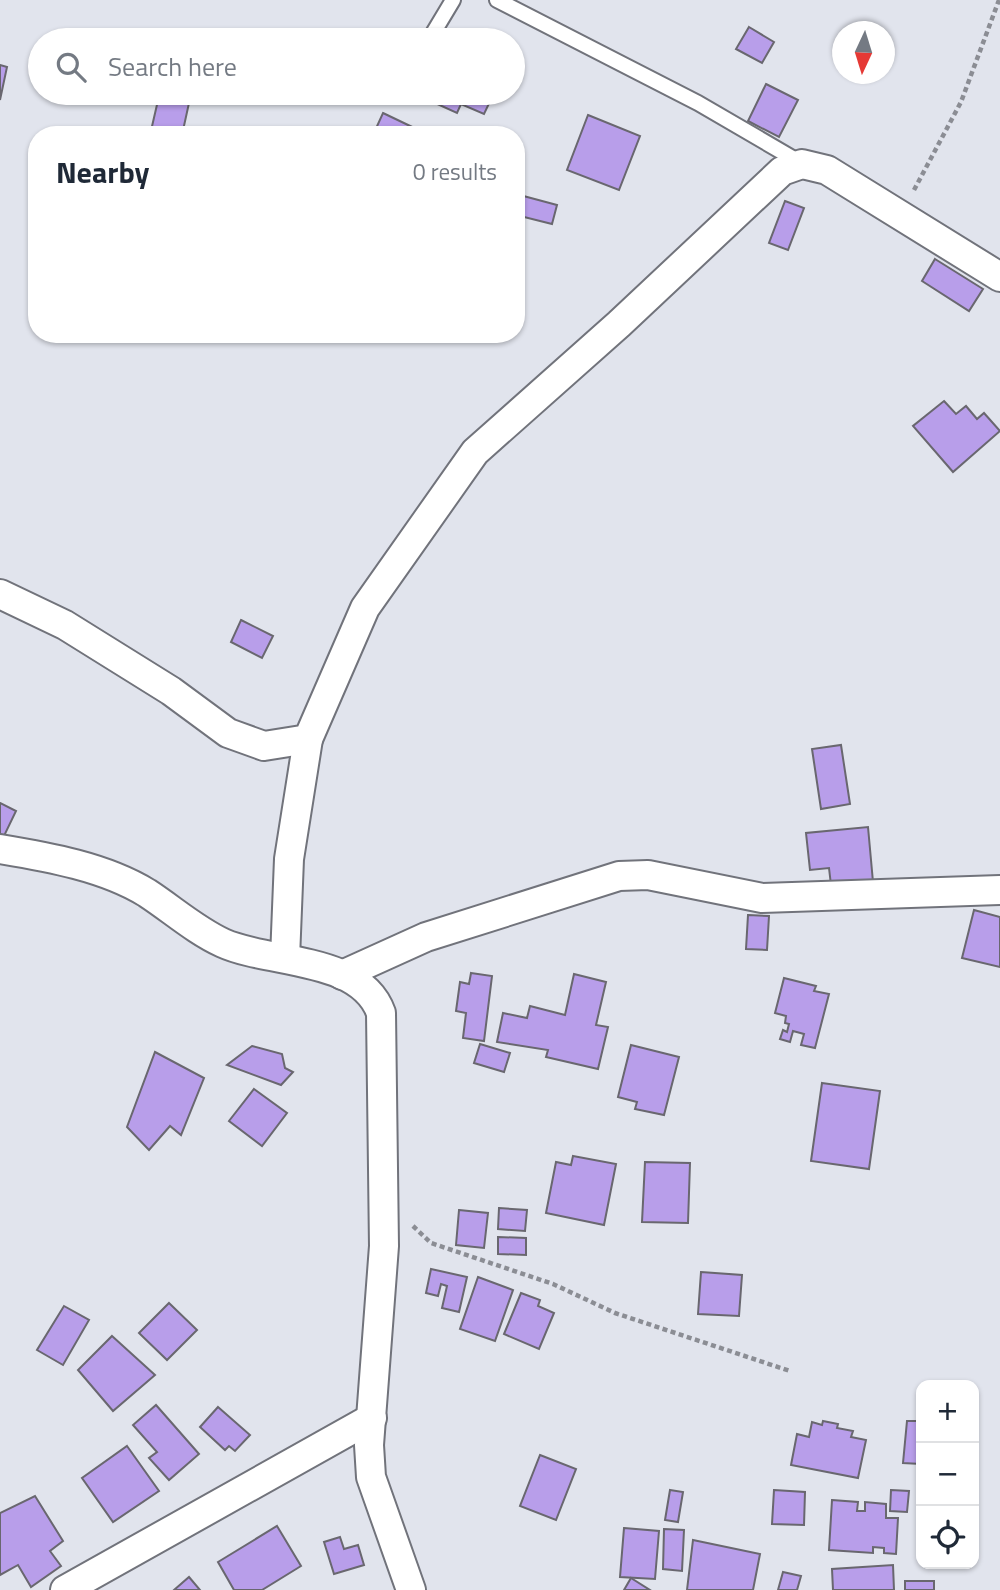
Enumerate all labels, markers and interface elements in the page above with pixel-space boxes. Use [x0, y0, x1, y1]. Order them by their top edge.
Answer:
north arrow [832, 21, 895, 84]
search box [28, 28, 525, 105]
text: Search here [108, 47, 237, 86]
icon: search [52, 48, 90, 86]
text: Nearby [56, 149, 149, 195]
text: 0 results [413, 154, 497, 189]
map controls [916, 1380, 979, 1569]
button: + [916, 1380, 979, 1443]
button: − [916, 1443, 979, 1506]
button: locate [916, 1506, 979, 1569]

